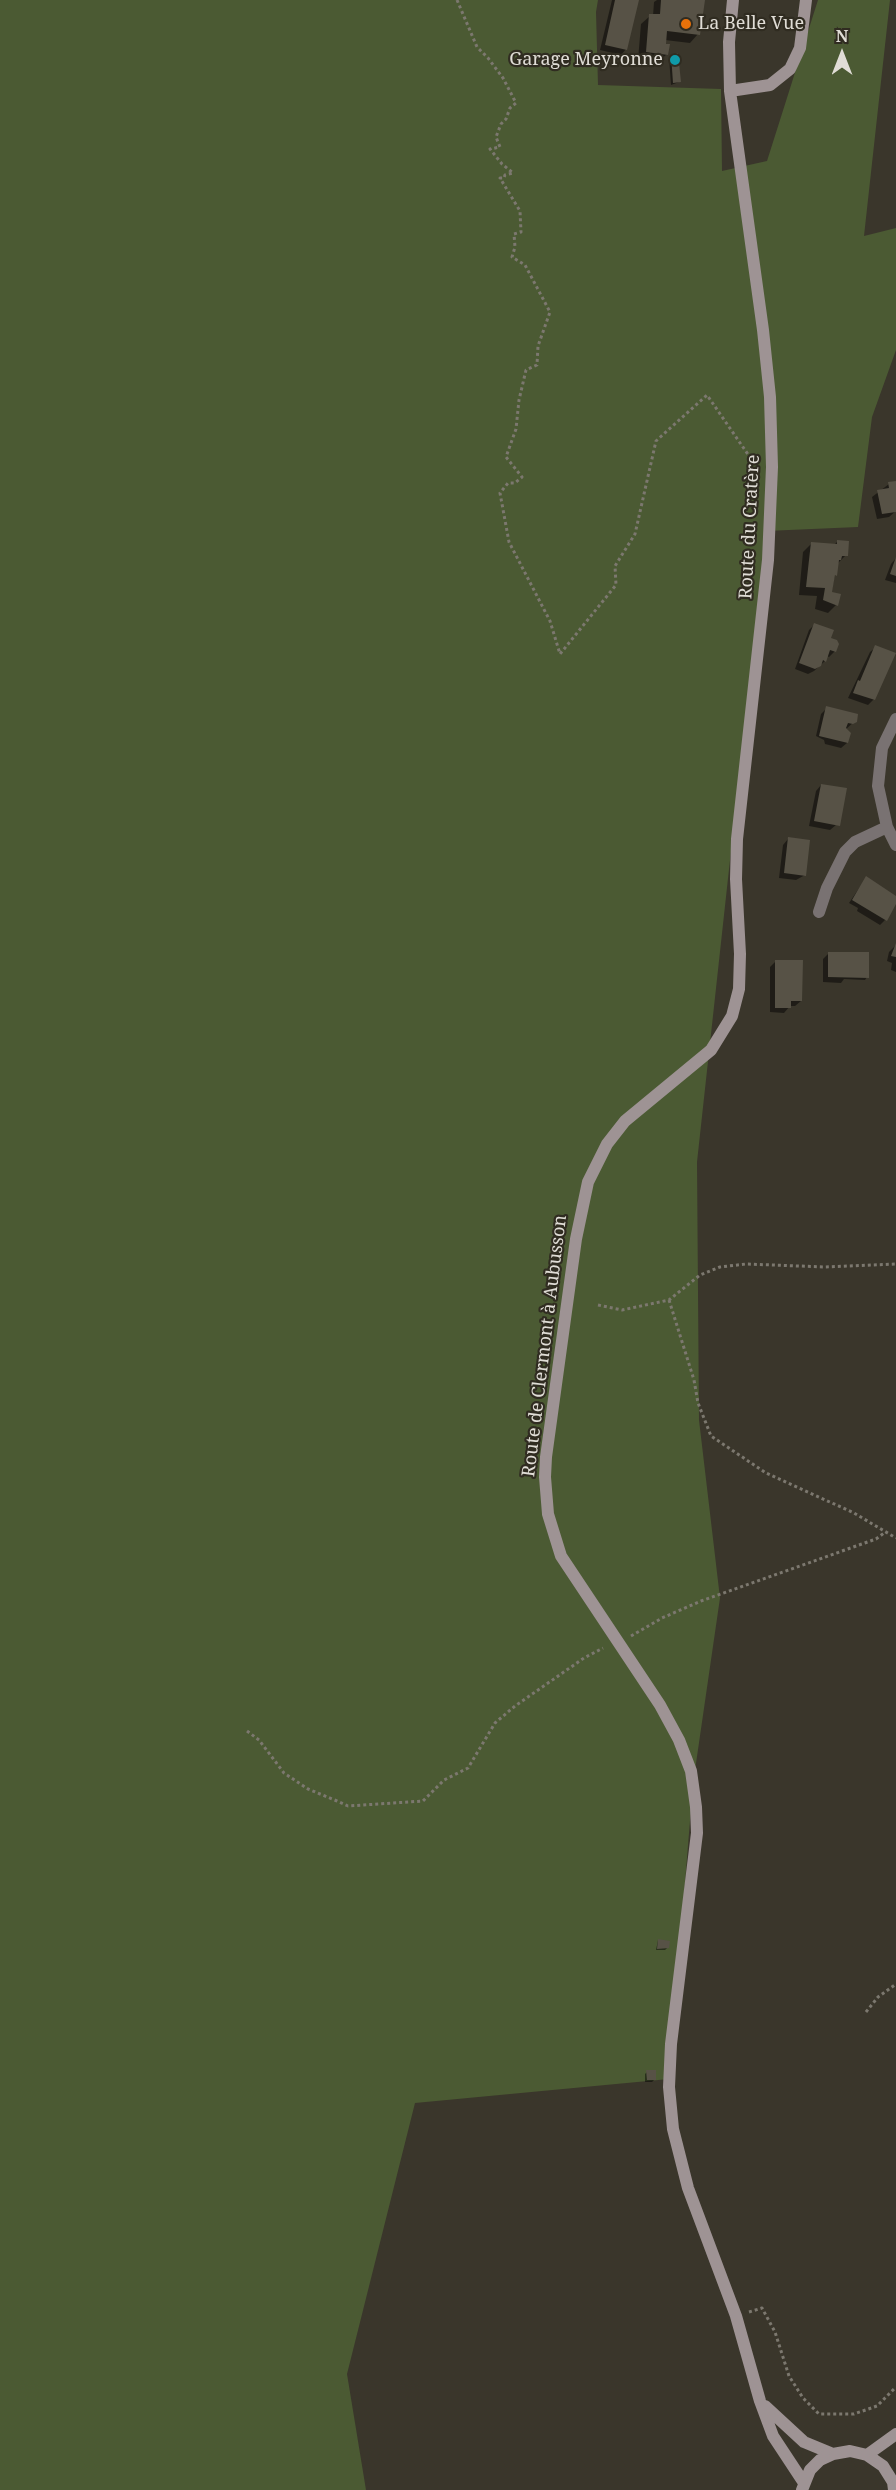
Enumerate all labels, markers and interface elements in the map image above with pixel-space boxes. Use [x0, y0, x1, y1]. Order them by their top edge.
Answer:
place label: La Belle Vue [698, 13, 804, 35]
marker: La Belle Vue [679, 17, 693, 31]
north arrow [812, 24, 872, 84]
text: N [836, 25, 848, 47]
place label: Garage Meyronne [509, 49, 663, 71]
marker: Garage Meyronne [668, 53, 682, 67]
street label: Route du Cratère [735, 454, 765, 600]
street label: Route de Clermont à Aubusson [518, 1214, 572, 1478]

